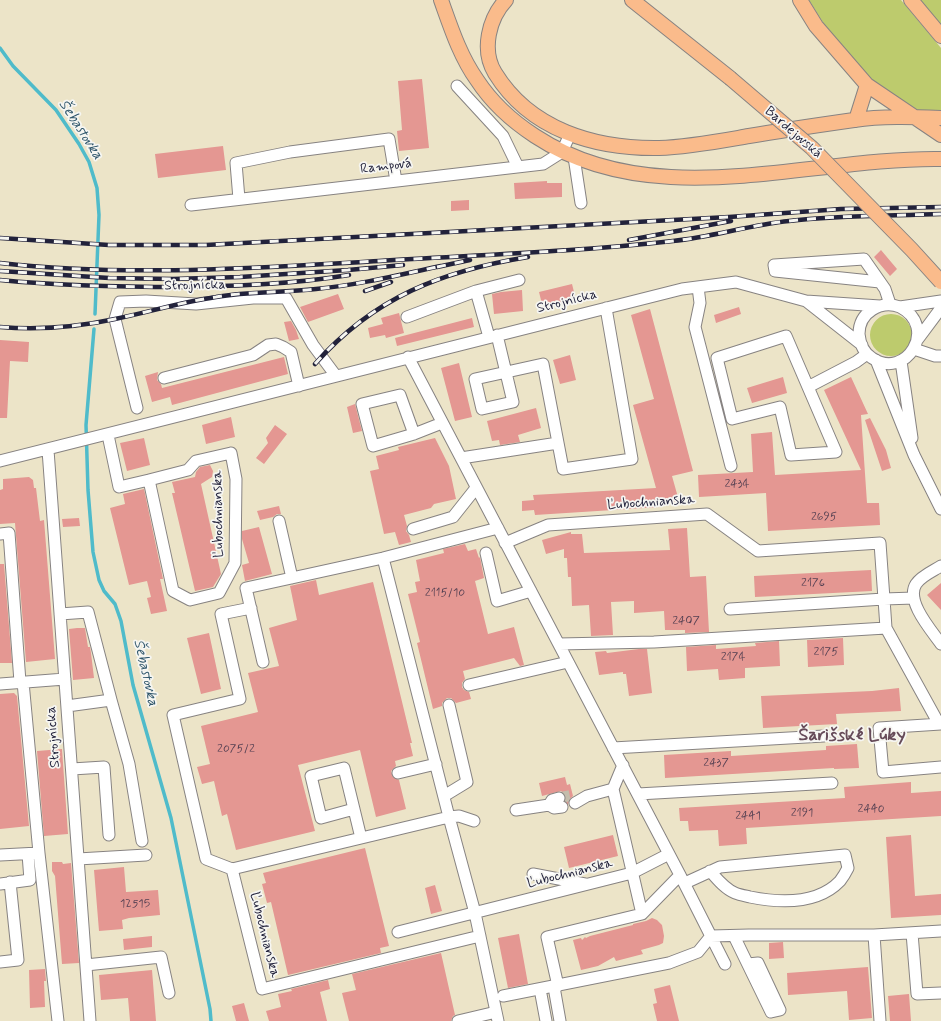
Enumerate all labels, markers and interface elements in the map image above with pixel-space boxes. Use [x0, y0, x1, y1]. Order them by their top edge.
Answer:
water label: Šebastovka [54, 97, 106, 163]
street label: Bardejovská [761, 103, 825, 163]
street label: Rampová [359, 156, 413, 178]
street label: Strojnícka [164, 277, 226, 295]
street label: Strojnícka [535, 286, 599, 318]
street label: Ľubochnianska [210, 470, 228, 558]
house number: 2434 [724, 477, 750, 491]
street label: Ľubochnianska [607, 492, 695, 514]
house number: 2695 [811, 510, 837, 524]
house number: 2176 [801, 576, 825, 590]
house number: 2115/10 [425, 586, 465, 600]
house number: 2407 [672, 614, 700, 628]
water label: Šebastovka [129, 638, 161, 708]
house number: 2175 [814, 645, 838, 659]
house number: 2174 [721, 650, 745, 664]
street label: Strojnícka [43, 706, 65, 768]
district label: Šarišské Lúky [798, 725, 906, 747]
house number: 2075/2 [217, 742, 255, 756]
house number: 2437 [703, 756, 729, 770]
house number: 2440 [858, 802, 884, 816]
house number: 2191 [791, 806, 813, 820]
house number: 2441 [735, 809, 761, 823]
street label: Ľubochnianska [526, 855, 614, 893]
street label: Ľubochnianska [245, 891, 283, 979]
house number: 12515 [120, 897, 150, 911]

